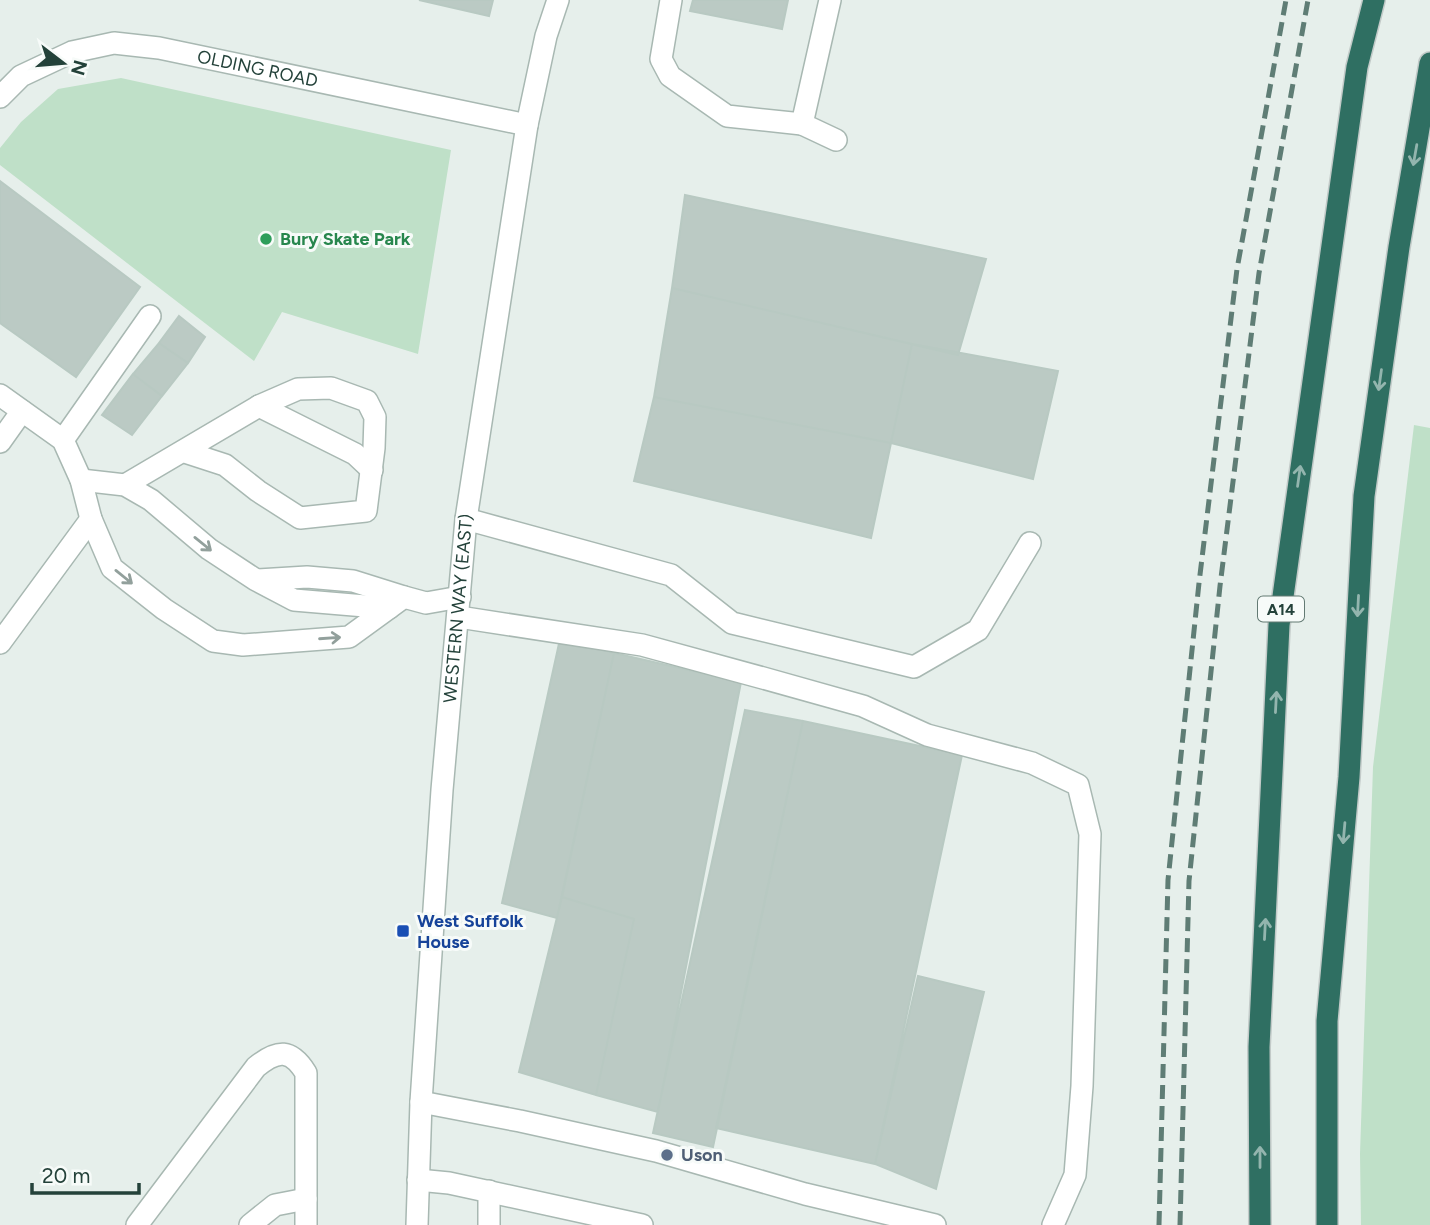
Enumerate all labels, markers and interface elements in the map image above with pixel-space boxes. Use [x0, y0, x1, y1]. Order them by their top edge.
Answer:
north arrow [28, 28, 98, 98]
street label: OLDING ROAD [195, 45, 320, 92]
text: N [66, 57, 92, 78]
one-way arrow [1408, 143, 1421, 166]
place label: Bury Skate Park [280, 228, 411, 250]
marker: Bury Skate Park [258, 231, 274, 247]
one-way arrow [1373, 368, 1386, 391]
one-way arrow [1293, 465, 1306, 488]
street label: WESTERN WAY (EAST) [439, 512, 478, 704]
one-way arrow [194, 536, 212, 551]
one-way arrow [114, 569, 132, 585]
one-way arrow [1351, 594, 1364, 617]
road number: A14 [1258, 596, 1304, 622]
one-way arrow [318, 631, 341, 644]
one-way arrow [1269, 691, 1282, 714]
one-way arrow [1337, 821, 1350, 844]
place label: West Suffolk House [417, 910, 524, 953]
one-way arrow [1258, 918, 1271, 941]
marker: West Suffolk House [395, 923, 411, 939]
place label: Uson [681, 1144, 723, 1166]
one-way arrow [1253, 1146, 1266, 1169]
marker: Uson [659, 1147, 675, 1163]
scale bar [32, 1152, 138, 1196]
text: 20 m [42, 1163, 90, 1188]

